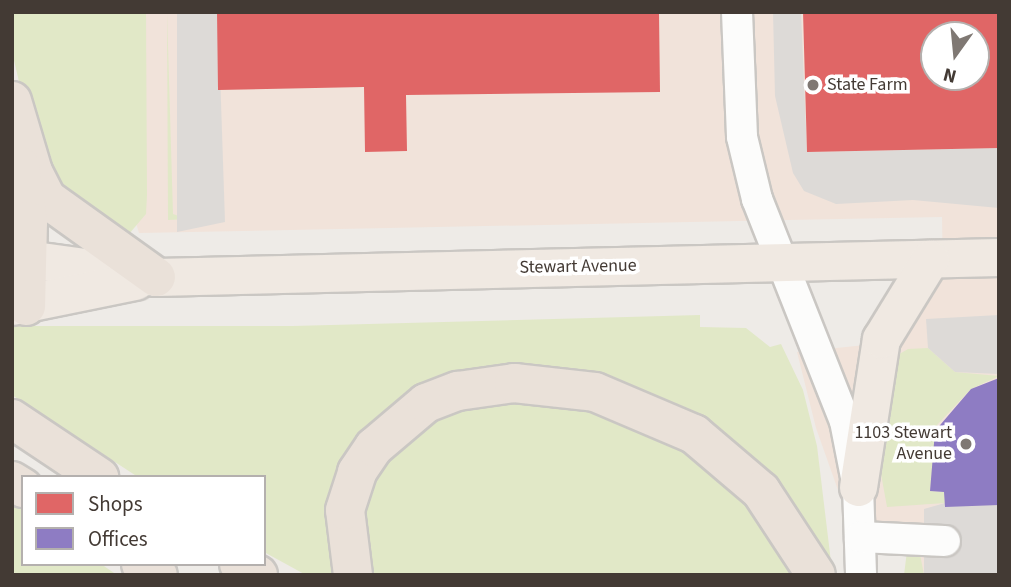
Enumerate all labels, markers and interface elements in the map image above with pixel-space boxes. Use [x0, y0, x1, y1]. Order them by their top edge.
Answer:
north arrow [920, 21, 990, 91]
text: N [940, 60, 960, 90]
place label: State Farm [827, 74, 908, 96]
marker: State Farm [805, 77, 821, 93]
street label: Stewart Avenue [519, 255, 637, 279]
place label: 1103 Stewart Avenue [854, 423, 952, 466]
marker: 1103 Stewart Avenue [958, 436, 974, 452]
legend [21, 475, 266, 566]
text: Shops [88, 489, 142, 519]
text: Offices [88, 524, 148, 554]

